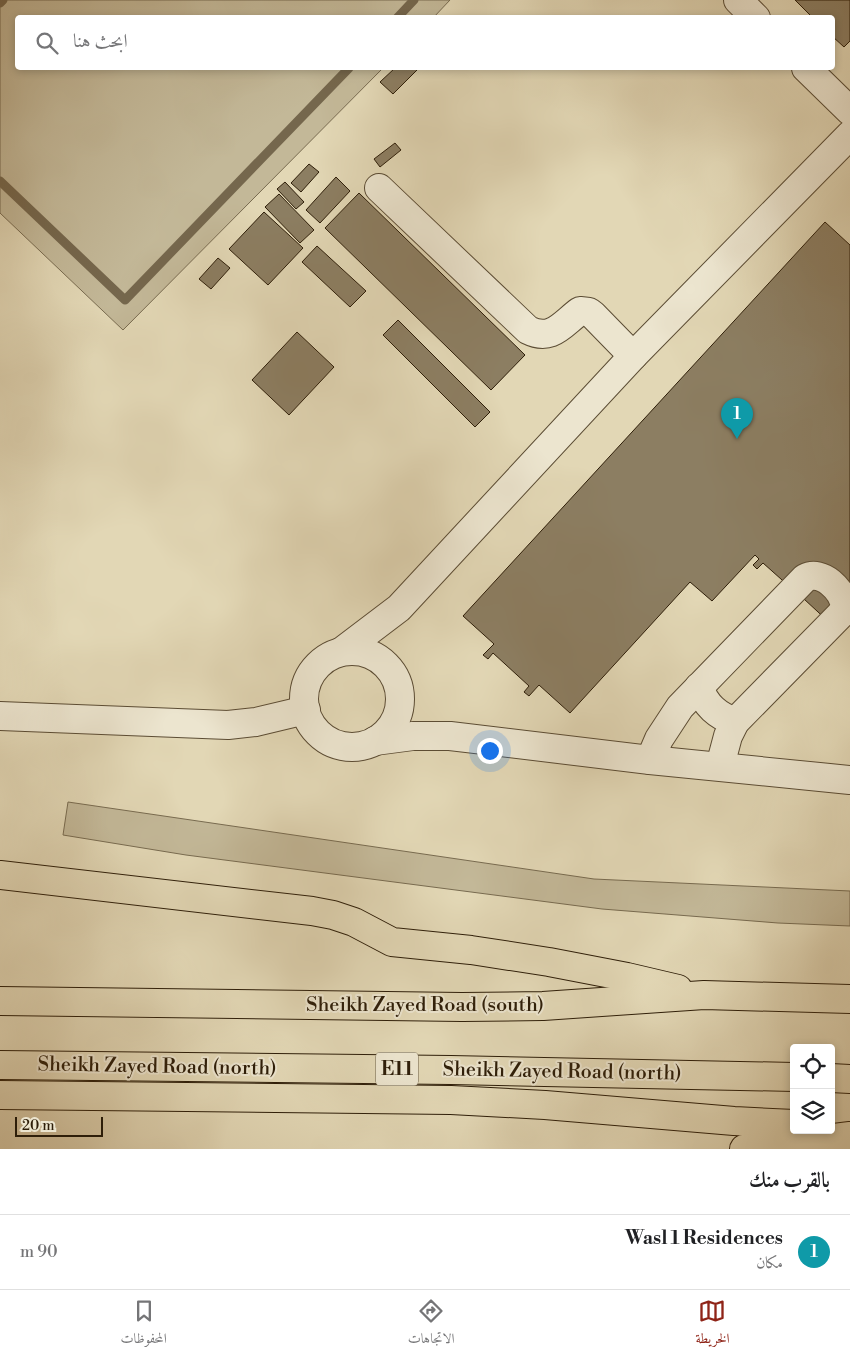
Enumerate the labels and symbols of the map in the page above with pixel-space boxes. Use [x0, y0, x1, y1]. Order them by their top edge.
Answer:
pin: 1 [721, 398, 753, 439]
your location [477, 738, 503, 764]
street label: Sheikh Zayed Road (south) [306, 993, 544, 1018]
street label: Sheikh Zayed Road (north) [37, 1052, 277, 1082]
road number: E11 [376, 1052, 418, 1086]
street label: Sheikh Zayed Road (north) [442, 1057, 682, 1087]
scale bar [15, 1114, 102, 1137]

